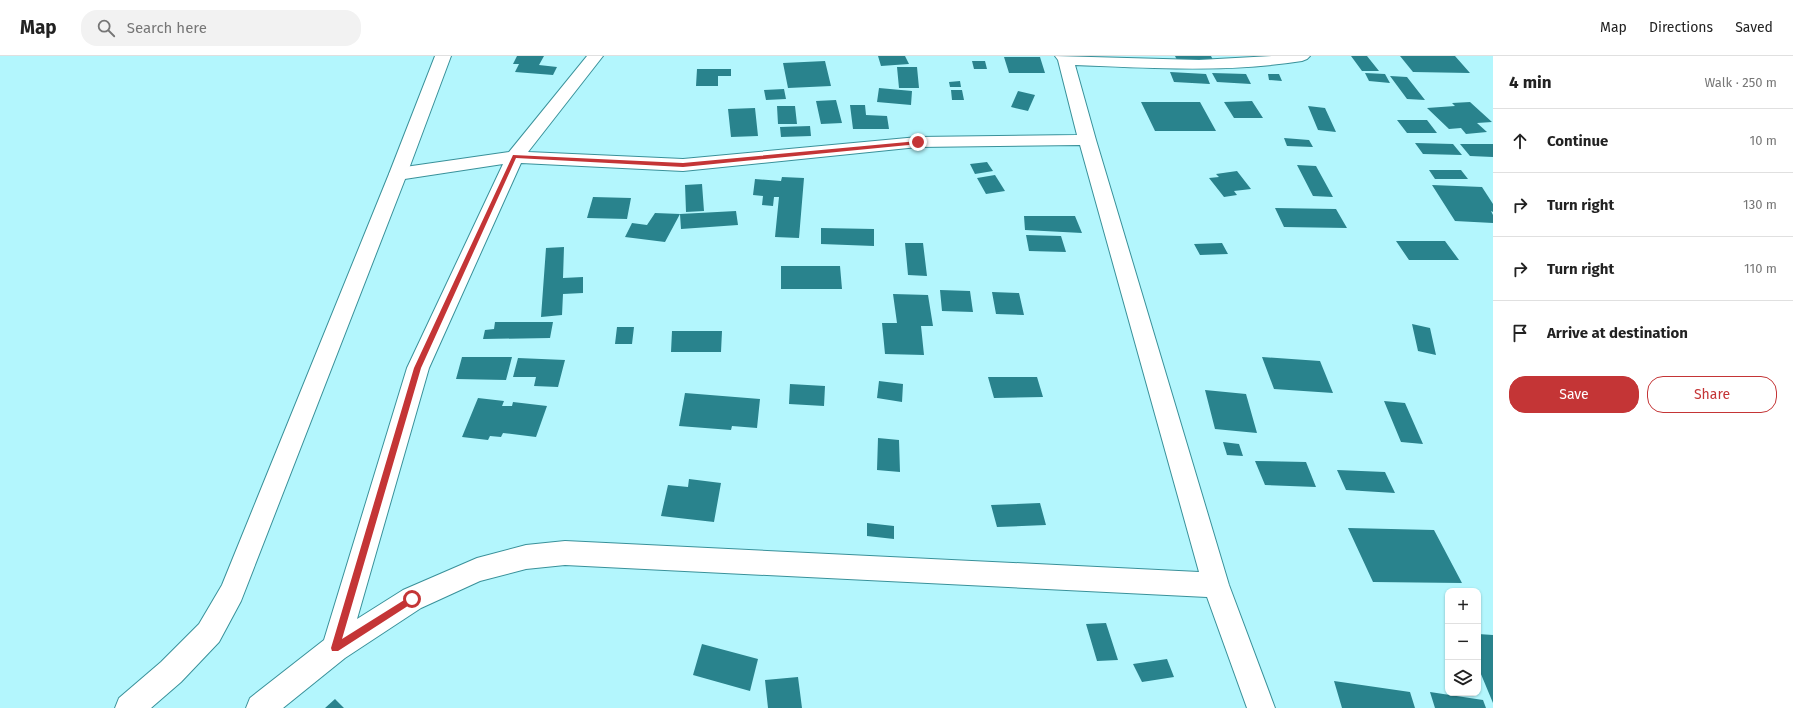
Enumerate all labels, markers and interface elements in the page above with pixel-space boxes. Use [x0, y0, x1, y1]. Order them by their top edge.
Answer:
search box [81, 10, 361, 46]
text: Map [20, 16, 57, 39]
icon: search [95, 17, 117, 39]
text: Search here [127, 19, 207, 37]
text: Map [1600, 19, 1627, 36]
text: Directions [1649, 19, 1713, 36]
text: Saved [1735, 19, 1773, 36]
text: 4 min [1509, 72, 1552, 93]
text: Walk · 250 m [1704, 75, 1777, 90]
icon: ahead [1509, 130, 1531, 152]
text: Continue [1547, 132, 1608, 150]
route end [909, 133, 927, 151]
text: 10 m [1750, 133, 1777, 148]
icon: right [1509, 194, 1531, 216]
text: Turn right [1547, 196, 1614, 214]
text: 130 m [1743, 197, 1777, 212]
icon: right [1509, 258, 1531, 280]
text: Turn right [1547, 260, 1614, 278]
text: 110 m [1744, 261, 1777, 276]
icon: arrive [1509, 322, 1531, 344]
text: Arrive at destination [1547, 324, 1688, 342]
button: Save [1509, 376, 1639, 413]
button: Share [1647, 376, 1777, 413]
map controls [1445, 588, 1481, 696]
button: + [1445, 588, 1481, 624]
route start [403, 590, 421, 608]
button: − [1445, 624, 1481, 660]
button: layers [1445, 660, 1481, 696]

